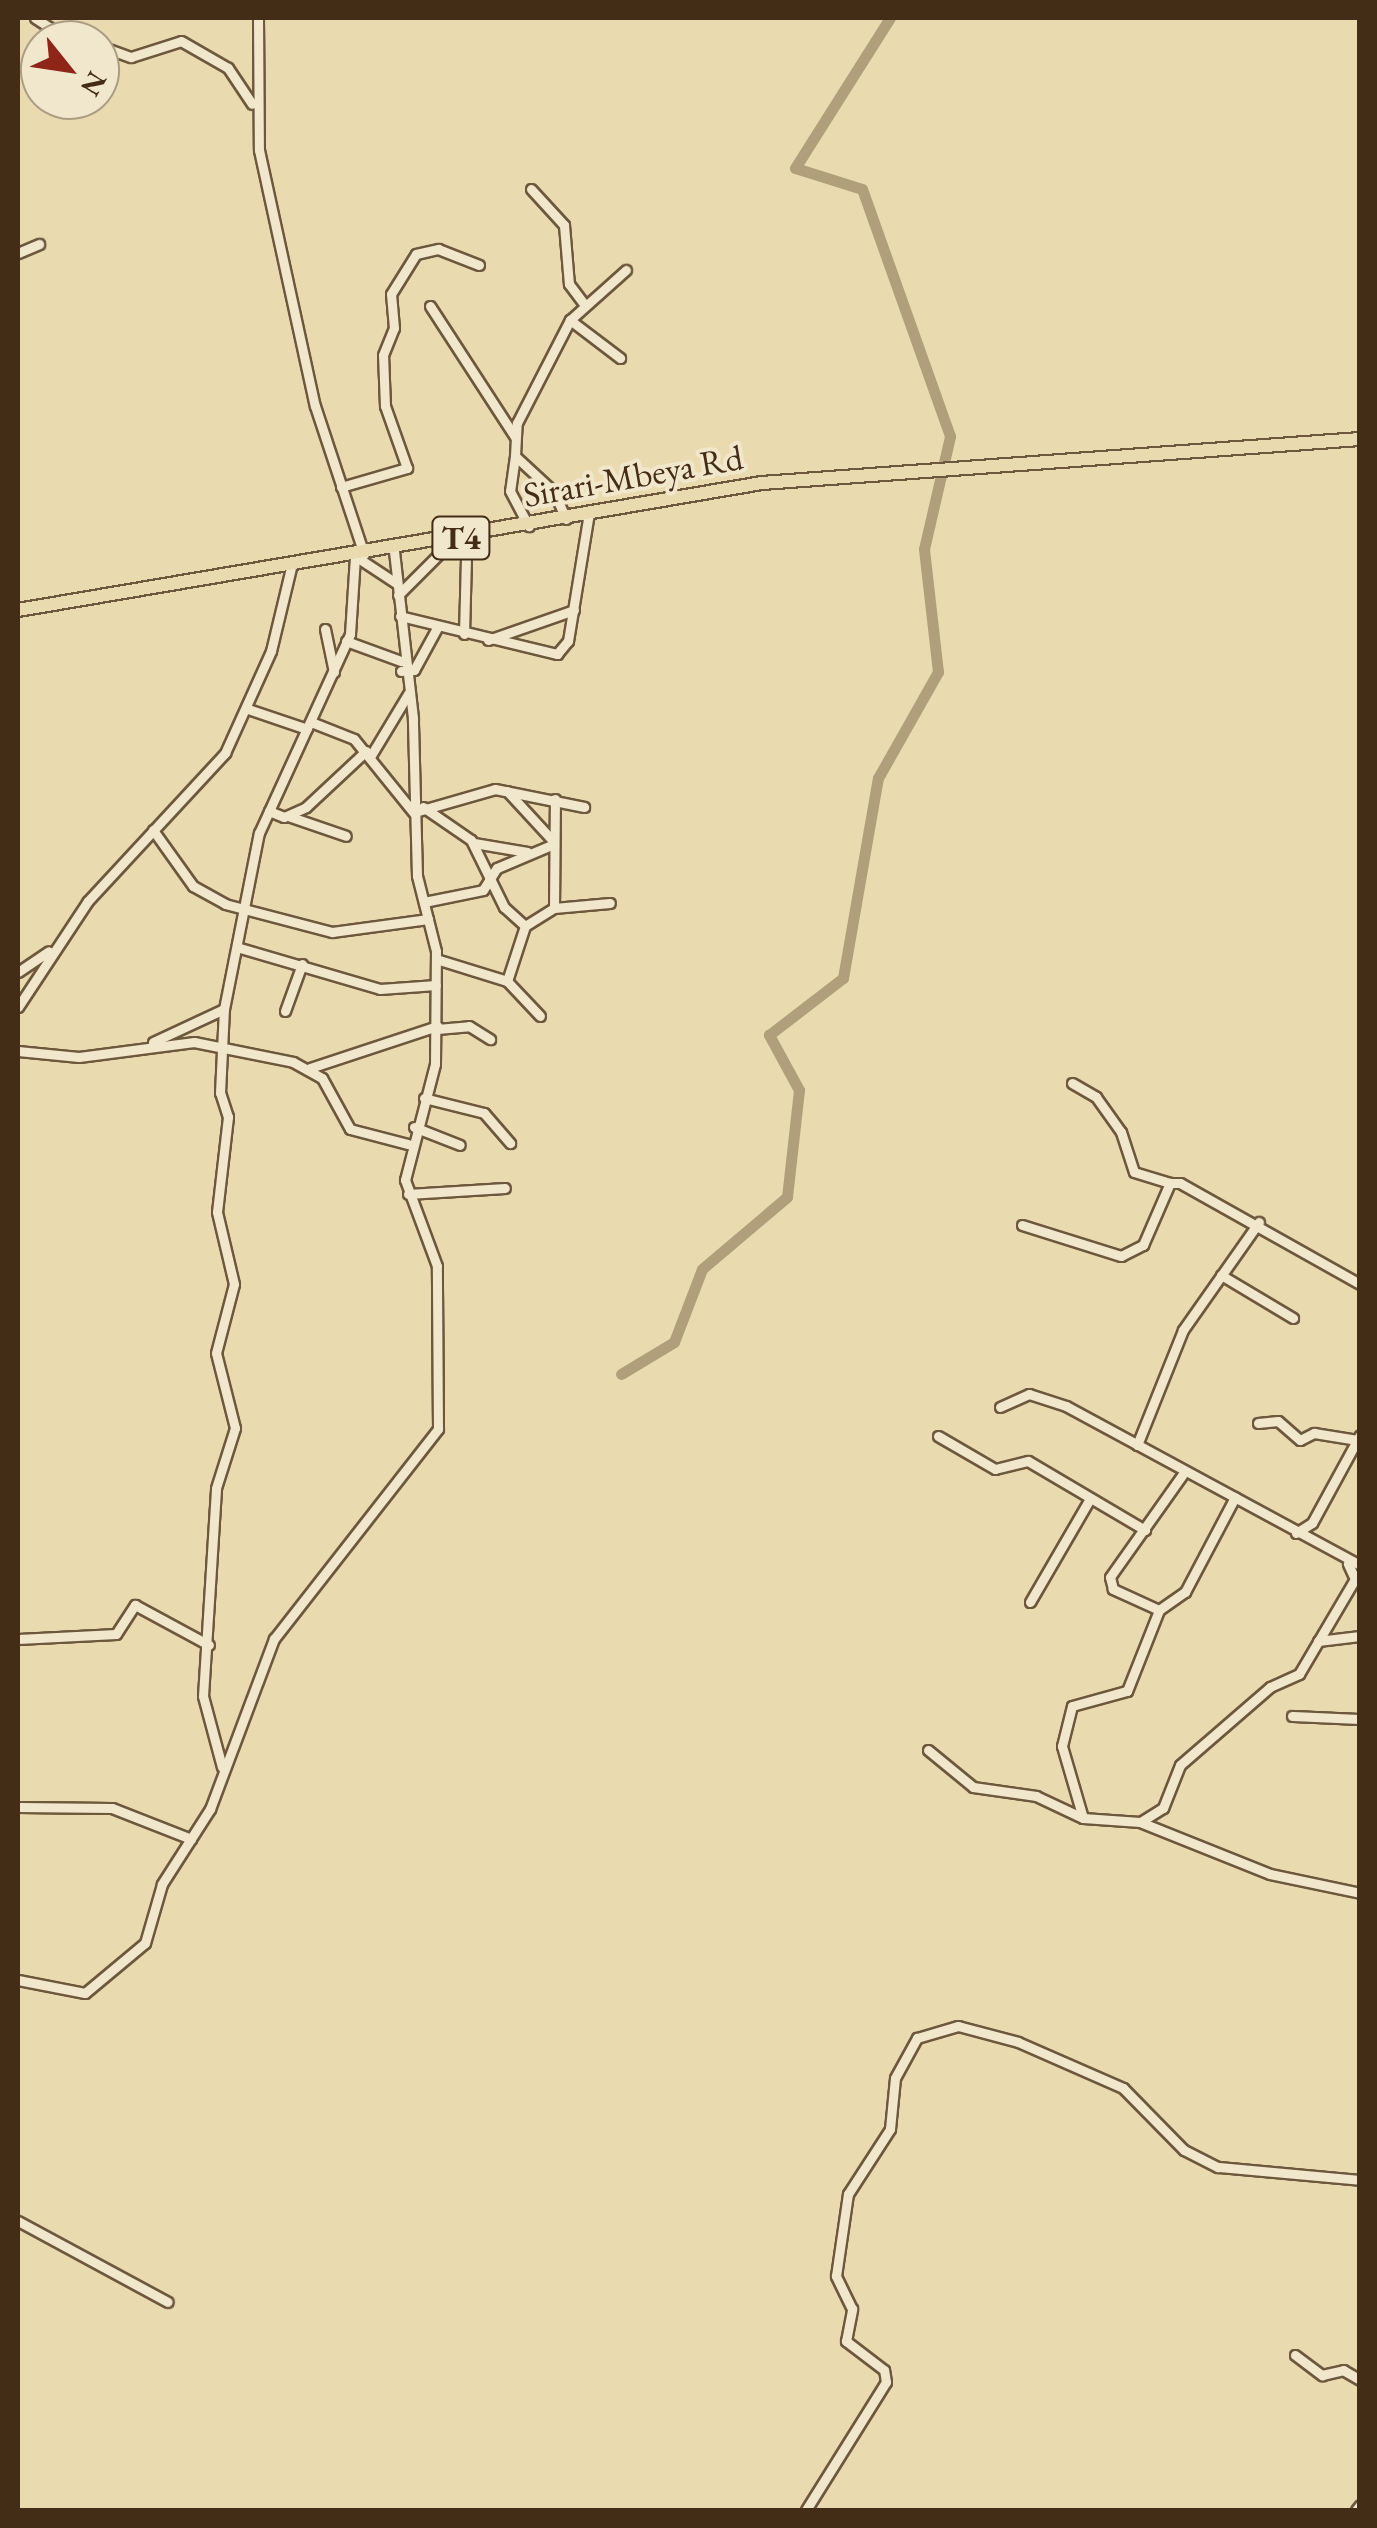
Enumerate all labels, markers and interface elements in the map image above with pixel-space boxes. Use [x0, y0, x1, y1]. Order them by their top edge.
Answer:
north arrow [20, 20, 120, 120]
text: N [73, 65, 116, 103]
street label: Sirari-Mbeya Rd [520, 436, 746, 516]
road number: T4 [431, 511, 491, 565]

